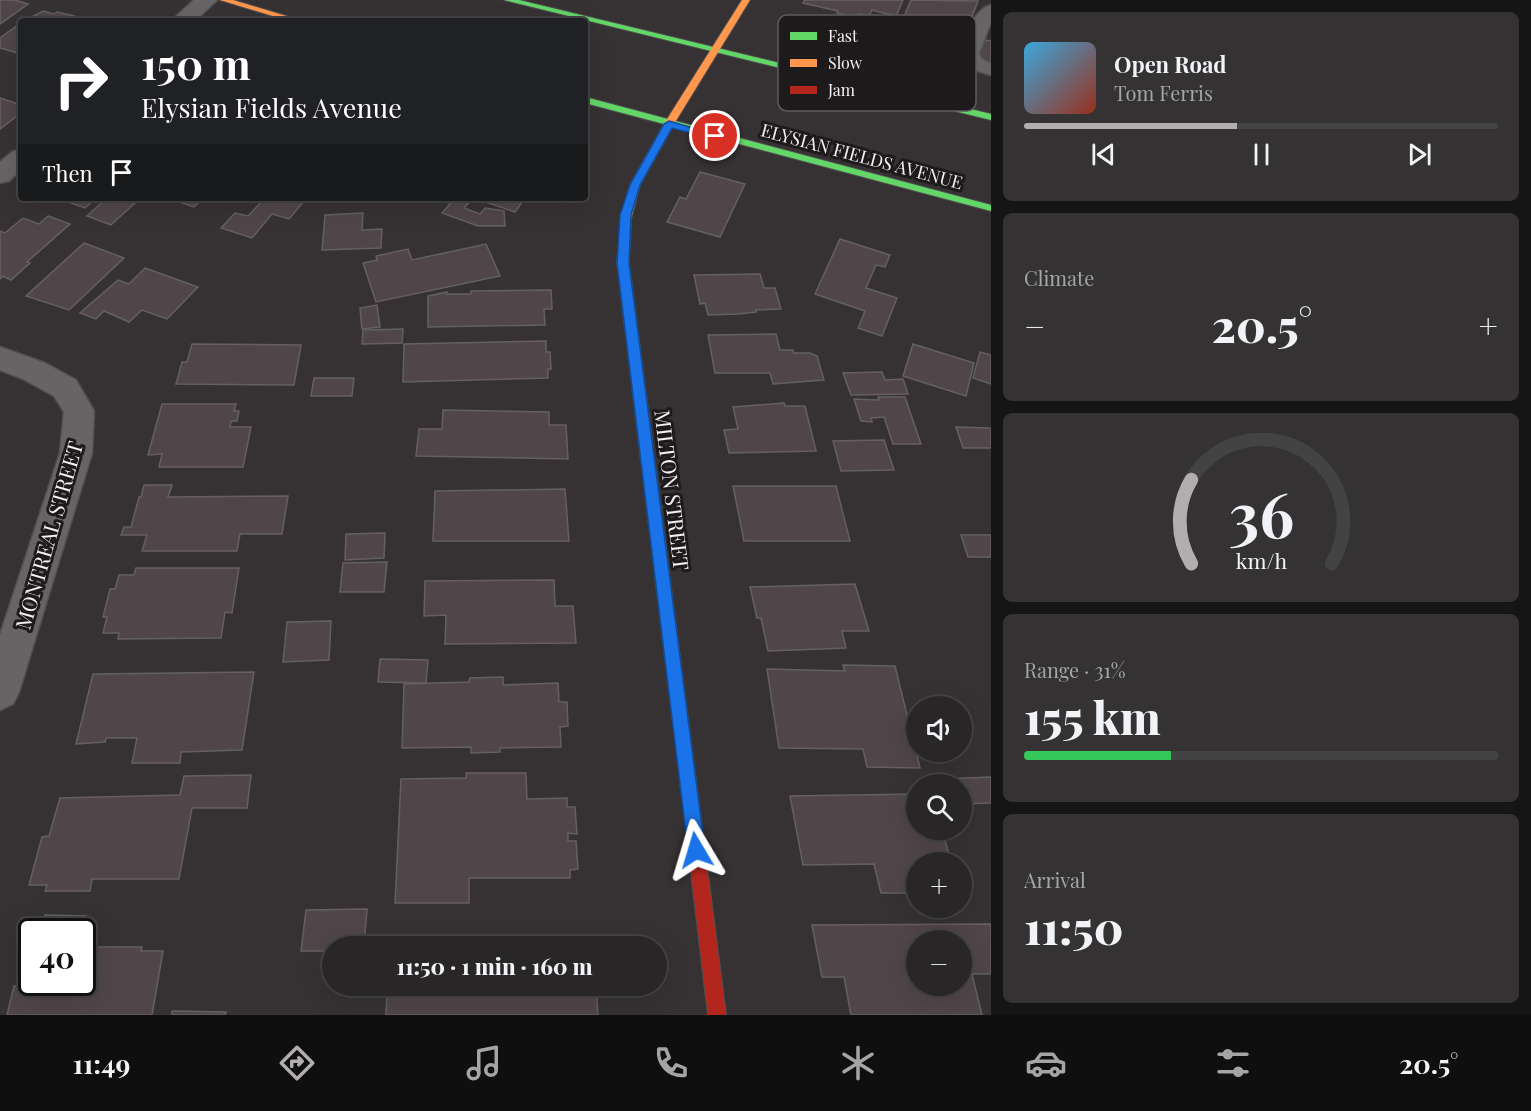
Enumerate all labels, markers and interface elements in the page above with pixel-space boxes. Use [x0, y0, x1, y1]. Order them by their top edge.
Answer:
legend [778, 15, 976, 111]
text: Fast [828, 25, 858, 46]
text: 150 m [141, 35, 251, 91]
icon: right [42, 42, 120, 120]
text: Open Road [1114, 49, 1226, 79]
text: Slow [828, 52, 863, 73]
text: Jam [827, 79, 855, 100]
text: Tom Ferris [1114, 79, 1213, 106]
text: Elysian Fields Avenue [141, 89, 402, 125]
pin [689, 110, 740, 161]
street label: ELYSIAN FIELDS AVENUE [758, 117, 966, 195]
icon: arrive [698, 119, 731, 152]
icon: previous [1087, 138, 1120, 171]
icon: pause [1245, 138, 1278, 171]
icon: next [1403, 138, 1436, 171]
icon: arrive [105, 156, 138, 189]
text: Then [42, 158, 93, 188]
text: Climate [1024, 264, 1094, 291]
text: 20.5° [1212, 294, 1312, 354]
text: − [1024, 303, 1045, 347]
text: + [1479, 303, 1498, 347]
street label: MILTON STREET [649, 408, 697, 572]
street label: MONTREAL STREET [8, 438, 88, 632]
text: 36 [1228, 471, 1294, 555]
text: km/h [1235, 547, 1287, 575]
text: Range · 31% [1024, 656, 1126, 683]
text: 155 km [1024, 686, 1161, 746]
map controls [906, 696, 972, 996]
button: sound [906, 696, 972, 762]
button: search [906, 774, 972, 840]
position arrow [664, 818, 728, 882]
button: + [906, 852, 972, 918]
text: Arrival [1024, 866, 1086, 893]
text: 11:50 [1024, 896, 1123, 956]
speed limit sign: 40 [18, 918, 96, 996]
button: − [906, 930, 972, 996]
text: 11:50 · 1 min · 160 m [396, 951, 593, 981]
icon: directions [276, 1042, 318, 1084]
icon: music [463, 1042, 505, 1084]
icon: phone [650, 1042, 692, 1084]
icon: climate [837, 1042, 879, 1084]
icon: car [1025, 1042, 1067, 1084]
icon: filters [1212, 1042, 1254, 1084]
text: 11:49 [73, 1045, 130, 1081]
text: 20.5° [1399, 1045, 1458, 1081]

